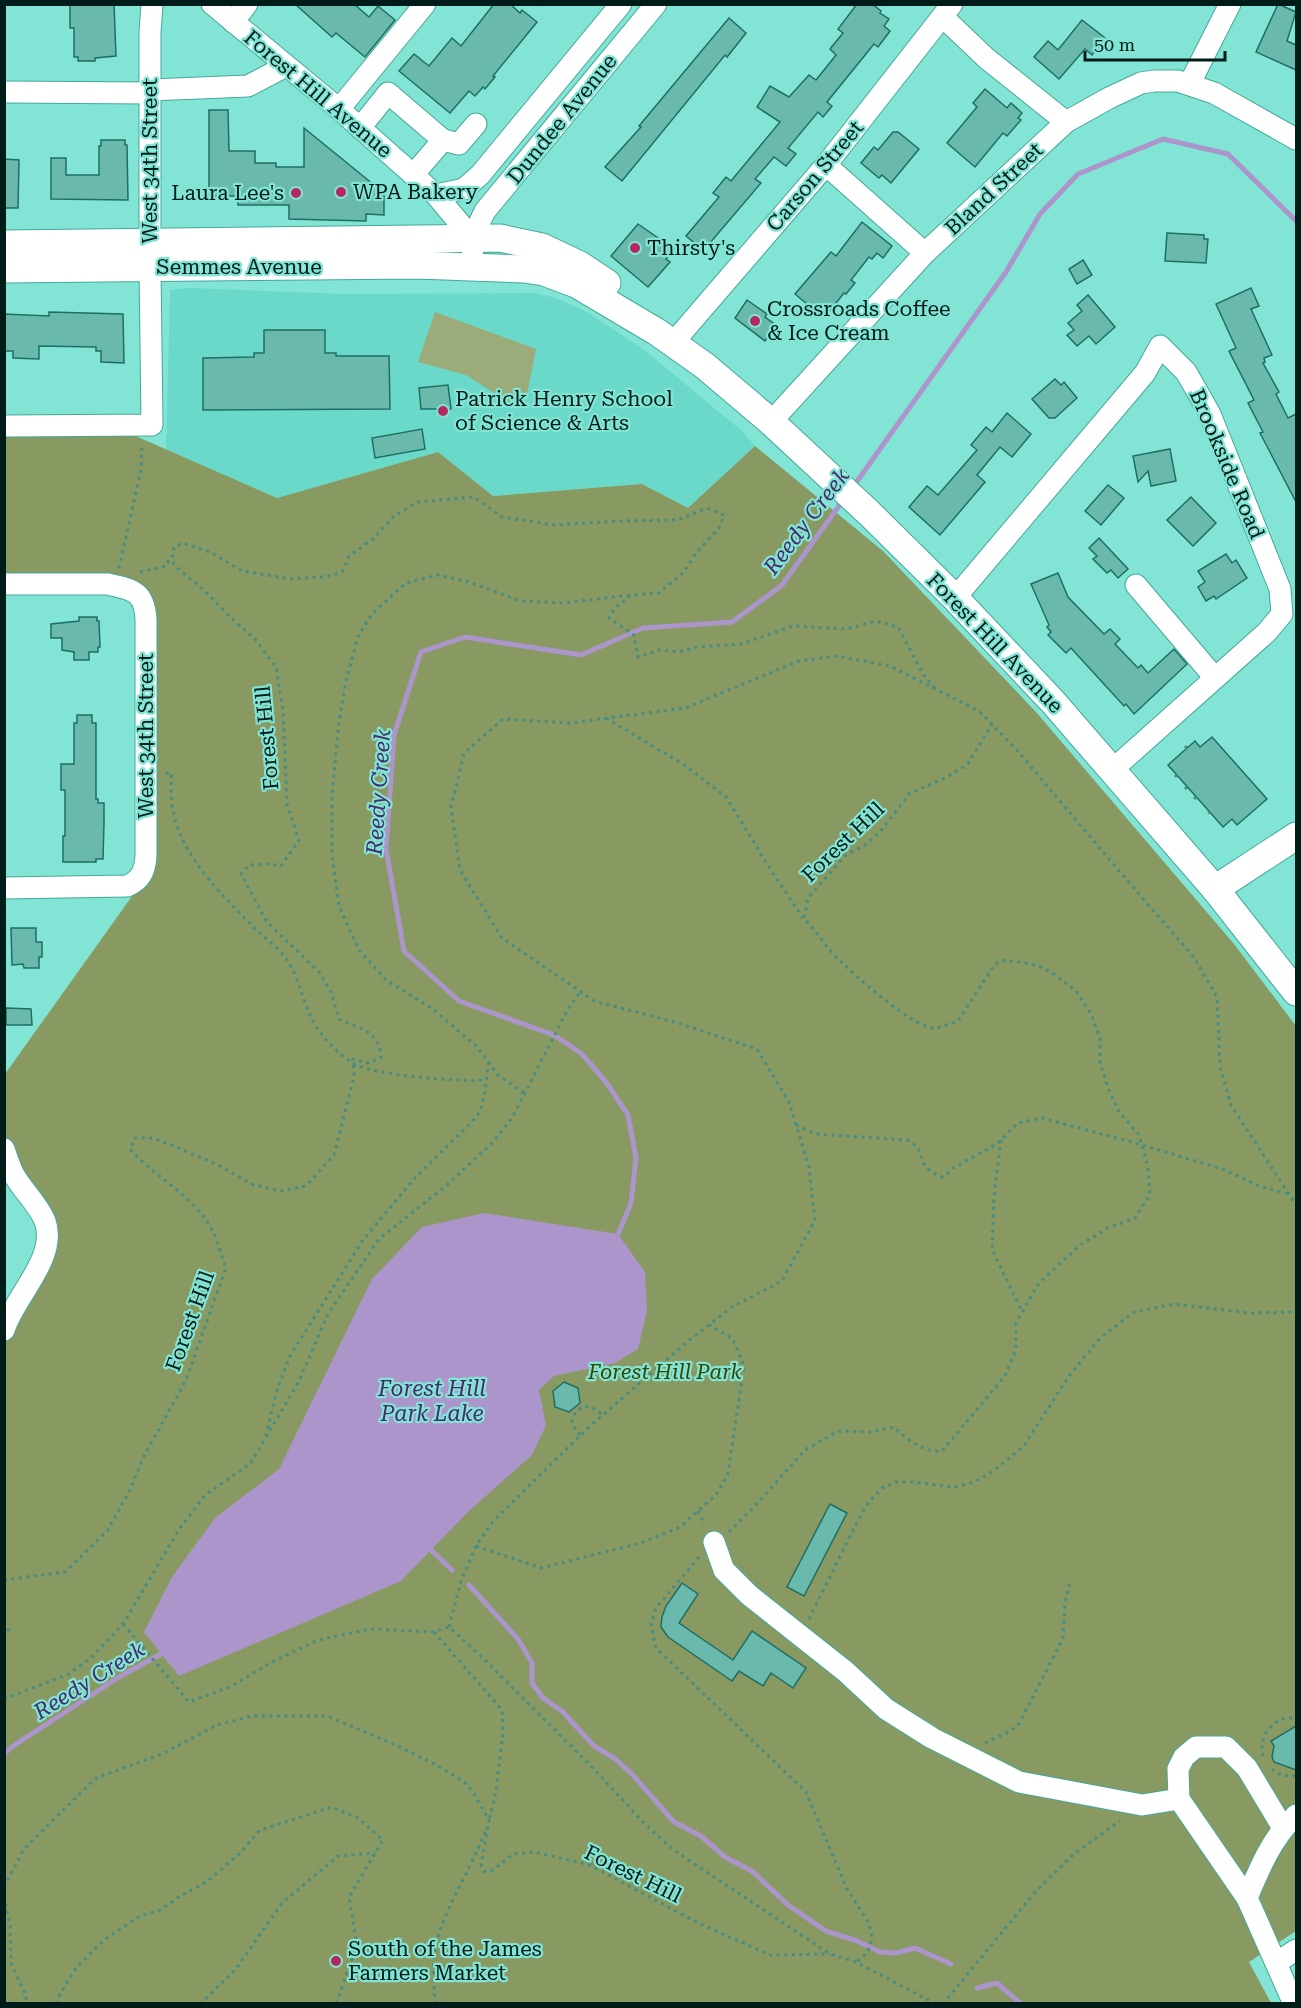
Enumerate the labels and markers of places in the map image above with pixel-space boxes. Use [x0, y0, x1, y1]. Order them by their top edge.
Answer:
place label: WPA Bakery [353, 180, 478, 204]
place label: Laura Lee's [171, 181, 284, 205]
marker: WPA Bakery [334, 185, 348, 199]
marker: Laura Lee's [289, 186, 303, 200]
place label: Thirsty's [647, 236, 735, 260]
marker: Thirsty's [628, 241, 642, 255]
place label: Crossroads Coffee & Ice Cream [767, 297, 951, 345]
marker: Crossroads Coffee & Ice Cream [748, 314, 762, 328]
place label: Patrick Henry School of Science & Arts [455, 387, 673, 435]
marker: Patrick Henry School of Science & Arts [436, 404, 450, 418]
place label: South of the James Farmers Market [348, 1937, 542, 1985]
marker: South of the James Farmers Market [329, 1954, 343, 1968]

